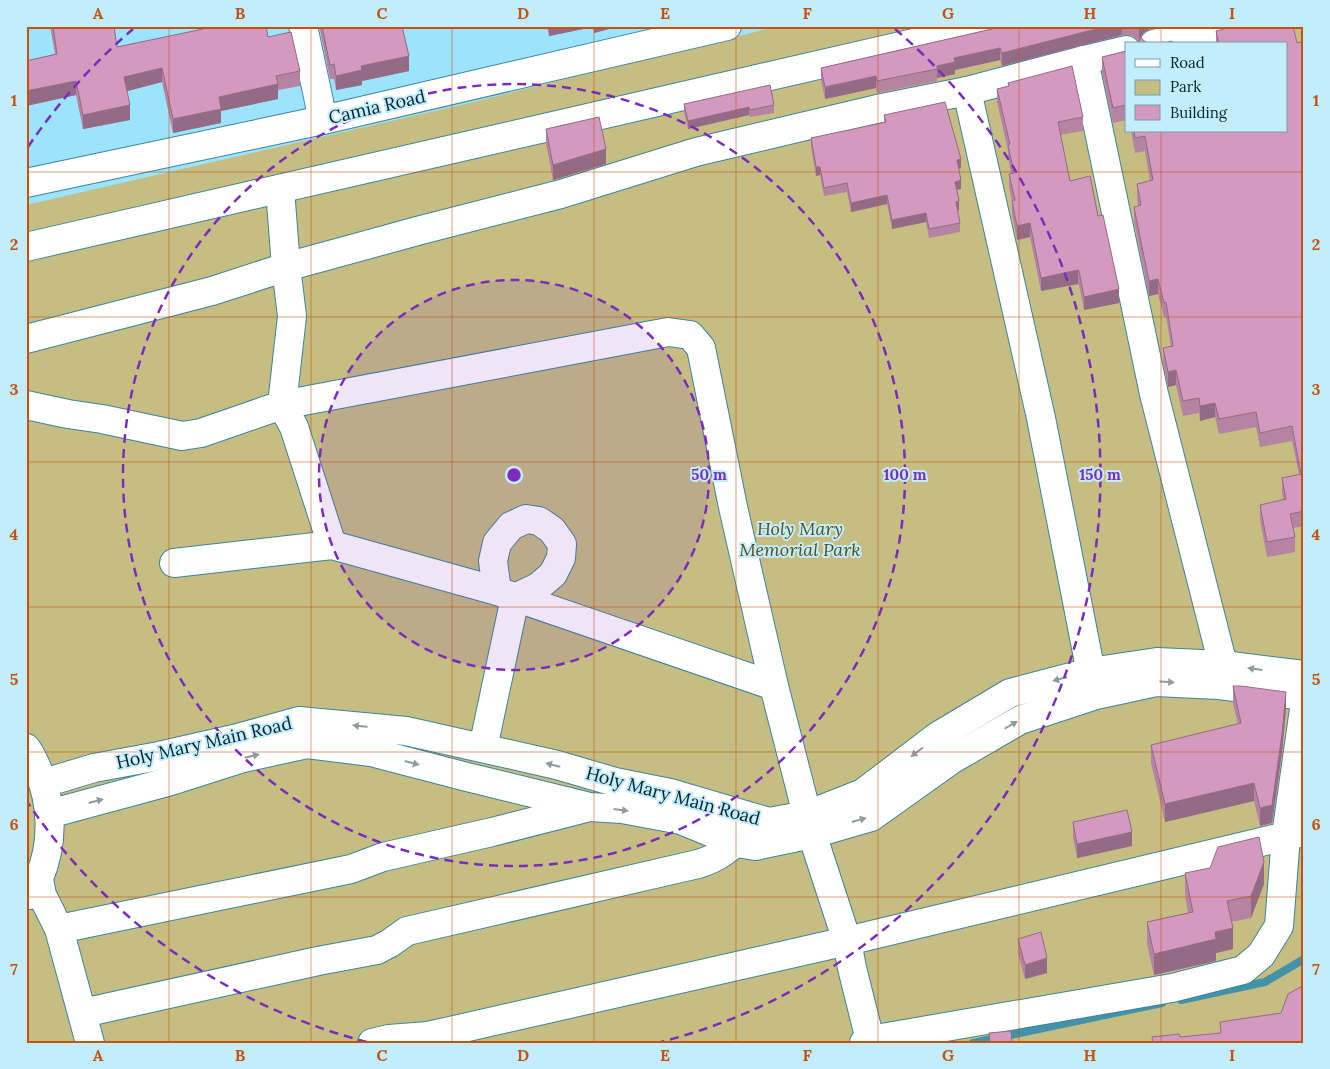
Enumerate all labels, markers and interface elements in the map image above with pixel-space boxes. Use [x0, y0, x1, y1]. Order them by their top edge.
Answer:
text: A [93, 3, 104, 23]
text: B [235, 3, 246, 23]
text: C [376, 3, 388, 23]
text: D [517, 3, 529, 23]
text: E [660, 3, 670, 23]
text: F [802, 3, 812, 23]
text: G [942, 3, 954, 23]
text: H [1084, 3, 1097, 23]
text: I [1229, 3, 1235, 23]
legend [1125, 42, 1288, 132]
text: Road [1170, 53, 1205, 72]
text: Park [1170, 77, 1201, 96]
street label: Camia Road [326, 84, 428, 129]
text: 1 [11, 90, 17, 110]
text: 1 [1313, 90, 1319, 110]
text: Building [1170, 103, 1228, 122]
text: 2 [10, 234, 18, 254]
text: 2 [1312, 234, 1320, 254]
text: 3 [10, 379, 19, 399]
text: 3 [1312, 379, 1321, 399]
text: 50 m [691, 465, 727, 484]
text: 100 m [884, 465, 927, 484]
text: 150 m [1079, 465, 1121, 484]
centre of rings [505, 466, 523, 484]
park label: Holy Mary Memorial Park [739, 517, 861, 561]
text: 4 [10, 524, 19, 544]
text: 4 [1312, 524, 1321, 544]
one-way arrow [1247, 665, 1263, 673]
text: 5 [10, 669, 19, 689]
text: 5 [1312, 669, 1321, 689]
one-way arrow [1052, 676, 1067, 684]
one-way arrow [1159, 679, 1175, 687]
street label: Holy Mary Main Road [114, 711, 294, 774]
one-way arrow [1005, 721, 1018, 730]
one-way arrow [351, 722, 367, 730]
one-way arrow [911, 747, 924, 758]
one-way arrow [245, 752, 260, 760]
one-way arrow [404, 759, 419, 767]
one-way arrow [546, 760, 561, 768]
street label: Holy Mary Main Road [583, 761, 763, 830]
one-way arrow [89, 797, 104, 805]
one-way arrow [613, 806, 629, 814]
text: 6 [9, 814, 19, 834]
text: 6 [1311, 814, 1321, 834]
one-way arrow [852, 816, 867, 824]
text: 7 [10, 959, 18, 979]
text: 7 [1312, 959, 1320, 979]
text: A [93, 1045, 104, 1065]
text: B [235, 1045, 246, 1065]
text: C [376, 1045, 388, 1065]
text: D [517, 1045, 529, 1065]
text: E [660, 1045, 670, 1065]
text: F [802, 1045, 812, 1065]
text: G [942, 1045, 954, 1065]
text: H [1084, 1045, 1097, 1065]
text: I [1229, 1045, 1235, 1065]

